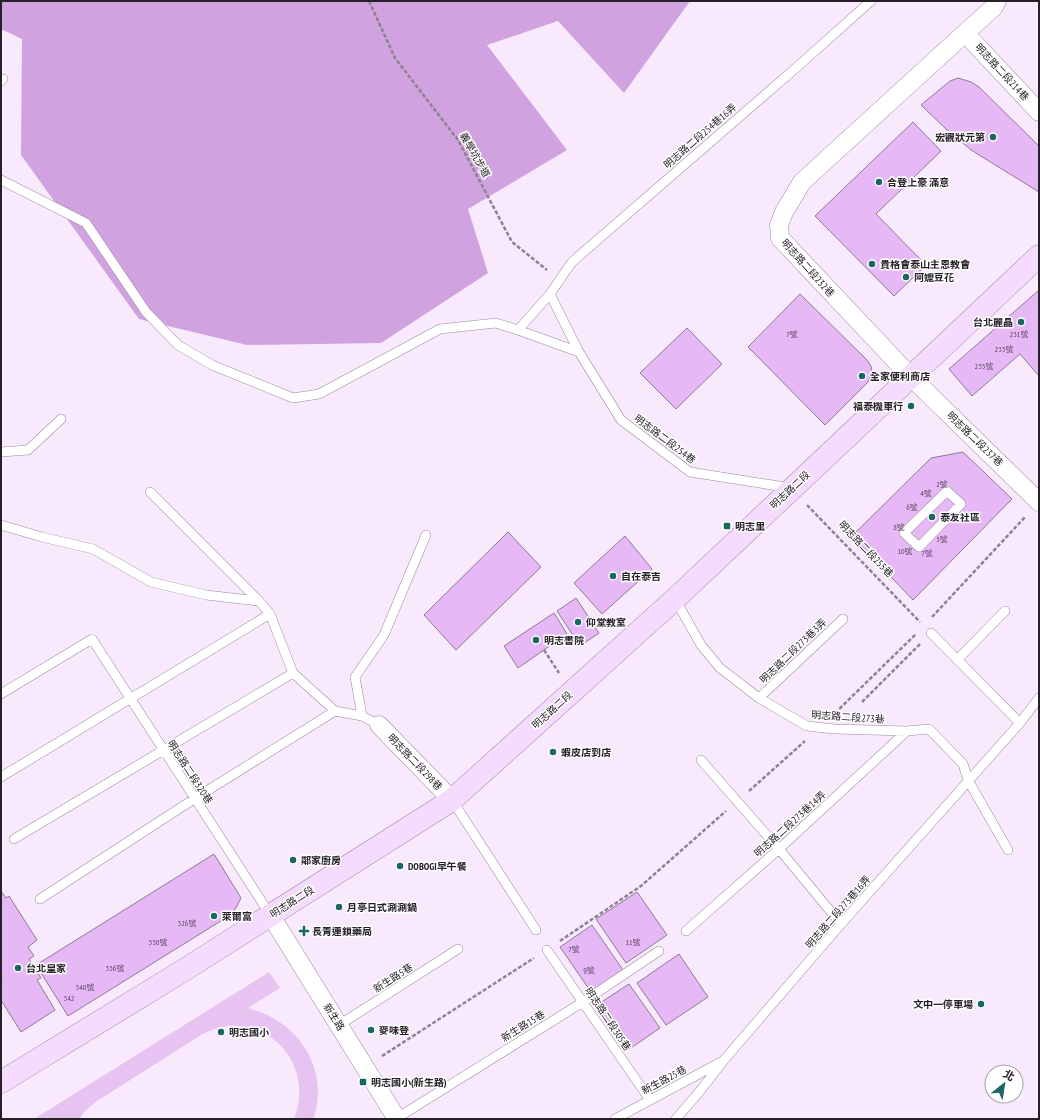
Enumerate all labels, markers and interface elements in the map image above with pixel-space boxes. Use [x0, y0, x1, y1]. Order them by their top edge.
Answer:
street label: 明志路二段214巷 [972, 41, 1032, 103]
street label: 明志路二段254巷16弄 [661, 101, 739, 171]
street label: 義學坑步道 [457, 130, 493, 180]
place label: 宏觀狀元第 [935, 131, 985, 144]
marker: 宏觀狀元第 [988, 132, 998, 142]
place label: 合登上豪 滿意 [887, 176, 949, 189]
marker: 合登上豪 滿意 [874, 177, 884, 187]
street label: 明志路二段232巷 [779, 236, 837, 300]
place label: 貴格會泰山主恩教會 [880, 258, 971, 271]
marker: 貴格會泰山主恩教會 [867, 259, 877, 269]
place label: 阿嬤豆花 [914, 271, 954, 284]
marker: 阿嬤豆花 [901, 272, 911, 282]
place label: 台北麗晶 [973, 316, 1013, 329]
marker: 台北麗晶 [1016, 317, 1026, 327]
house number: 7號 [786, 329, 798, 339]
house number: 231號 [1010, 329, 1028, 339]
house number: 233號 [995, 344, 1013, 354]
house number: 235號 [975, 361, 993, 371]
place label: 全家便利商店 [870, 370, 930, 383]
marker: 全家便利商店 [857, 371, 867, 381]
place label: 福泰機車行 [853, 400, 903, 413]
marker: 福泰機車行 [906, 401, 916, 411]
street label: 明志路二段237巷 [944, 409, 1006, 469]
street label: 明志路二段254巷 [632, 412, 698, 466]
street label: 明志路二段 [767, 468, 813, 512]
house number: 2號 [936, 479, 948, 489]
house number: 4號 [920, 488, 932, 498]
house number: 6號 [906, 502, 918, 512]
place label: 泰友社區 [940, 511, 980, 524]
marker: 泰友社區 [927, 512, 937, 522]
street label: 明志路二段255巷 [836, 518, 896, 580]
place label: 明志里 [735, 520, 765, 533]
marker: 明志里 [722, 521, 732, 531]
house number: 8號 [893, 522, 905, 532]
house number: 5號 [936, 534, 948, 544]
house number: 10號 [897, 546, 913, 556]
house number: 7號 [921, 548, 933, 558]
place label: 自在泰吉 [621, 570, 661, 583]
marker: 自在泰吉 [608, 571, 618, 581]
place label: 仰堂教室 [585, 616, 626, 629]
street label: 明志路二段273巷3弄 [757, 616, 829, 686]
marker: 仰堂教室 [573, 617, 583, 627]
place label: 明志書院 [544, 634, 584, 647]
marker: 明志書院 [531, 635, 541, 645]
street label: 明志路二段 [529, 688, 575, 732]
street label: 明志路二段273巷 [811, 708, 885, 726]
street label: 明志路二段298巷 [385, 731, 445, 793]
street label: 明志路二段320巷 [165, 738, 215, 806]
place label: 蝦皮店到店 [561, 746, 611, 759]
marker: 蝦皮店到店 [548, 747, 558, 757]
street label: 明志路二段273巷14弄 [751, 788, 829, 860]
place label: 鄰家廚房 [301, 854, 341, 867]
marker: 鄰家廚房 [288, 855, 298, 865]
place label: DOBOGI早午餐 [408, 860, 467, 873]
marker: DOBOGI早午餐 [395, 861, 405, 871]
street label: 明志路二段273巷16弄 [803, 873, 873, 951]
street label: 明志路二段 [267, 883, 317, 921]
place label: 月亭日式涮涮鍋 [347, 901, 417, 914]
marker: 月亭日式涮涮鍋 [334, 902, 344, 912]
place label: 萊爾富 [222, 910, 252, 923]
marker: 萊爾富 [209, 911, 219, 921]
house number: 326號 [178, 918, 196, 928]
place label: 長青連鎖藥局 [312, 925, 372, 938]
marker: 長青連鎖藥局 [299, 926, 309, 936]
house number: 330號 [149, 937, 167, 947]
house number: 11號 [625, 937, 641, 947]
house number: 7號 [568, 944, 580, 954]
street label: 新生路5巷 [371, 960, 415, 996]
place label: 台北皇家 [26, 962, 66, 975]
marker: 台北皇家 [13, 963, 23, 973]
house number: 336號 [106, 963, 124, 973]
house number: 9號 [583, 965, 595, 975]
house number: 340號 [76, 982, 94, 992]
street label: 明志路二段305巷 [582, 985, 634, 1053]
house number: 342 [64, 993, 75, 1003]
place label: 文中一停車場 [913, 998, 973, 1011]
marker: 文中一停車場 [976, 999, 986, 1009]
street label: 新生路 [321, 1001, 347, 1033]
street label: 新生路15巷 [499, 1008, 547, 1044]
place label: 麥味登 [378, 1024, 410, 1037]
marker: 麥味登 [366, 1025, 376, 1035]
place label: 明志國小 [229, 1026, 270, 1039]
marker: 明志國小 [216, 1027, 226, 1037]
street label: 新生路25巷 [639, 1063, 689, 1097]
north arrow [984, 1064, 1024, 1104]
text: 北 [1001, 1067, 1017, 1084]
place label: 明志國小(新生路) [371, 1076, 447, 1089]
marker: 明志國小(新生路) [358, 1077, 368, 1087]

